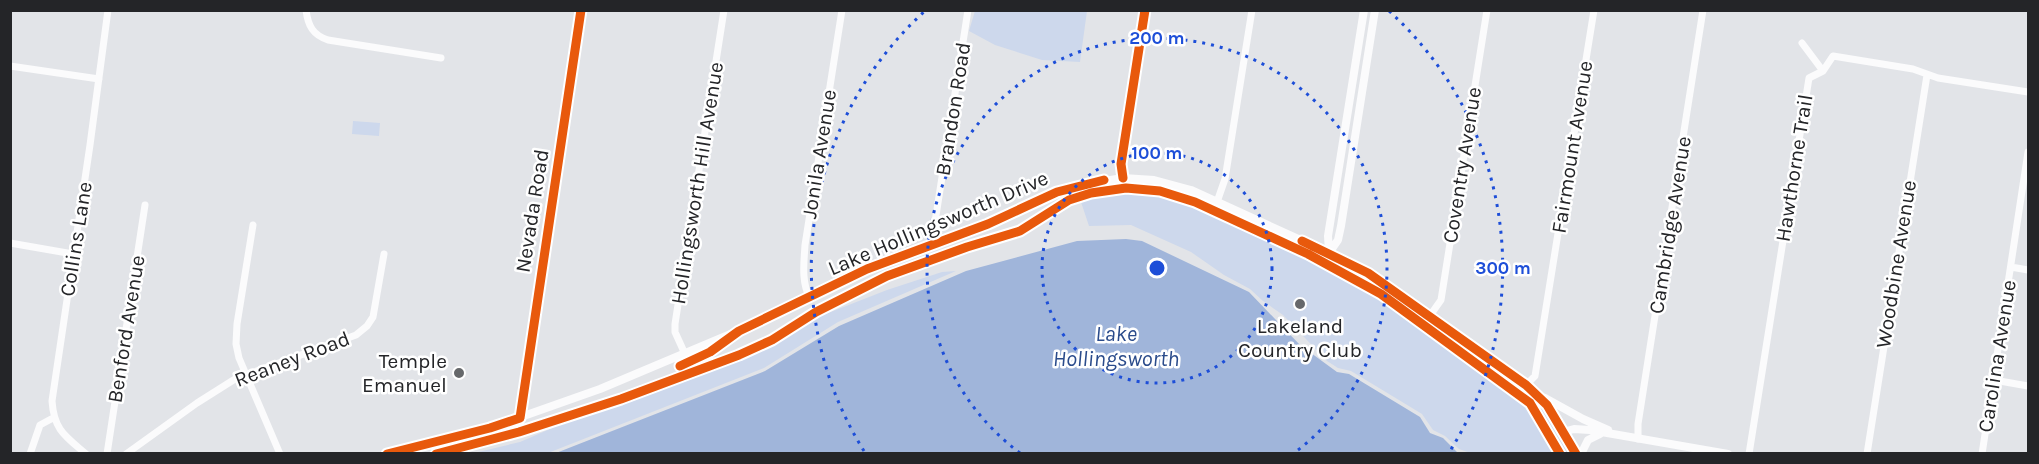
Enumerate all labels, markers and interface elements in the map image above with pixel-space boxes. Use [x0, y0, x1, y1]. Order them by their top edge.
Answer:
text: 200 m [1129, 27, 1185, 49]
street label: Brandon Road [931, 41, 975, 177]
street label: Fairmount Avenue [1547, 59, 1597, 235]
street label: Hollingsworth Hill Avenue [666, 60, 728, 306]
street label: Coventry Avenue [1438, 85, 1486, 245]
street label: Jonila Avenue [797, 88, 841, 220]
street label: Hawthorne Trail [1770, 92, 1818, 244]
street label: Cambridge Avenue [1644, 134, 1696, 316]
text: 100 m [1132, 142, 1182, 164]
street label: Nevada Road [510, 148, 554, 274]
street label: Lake Hollingsworth Drive [824, 166, 1052, 280]
street label: Woodbine Avenue [1871, 178, 1921, 350]
street label: Collins Lane [55, 180, 97, 298]
street label: Benford Avenue [102, 253, 150, 405]
text: 300 m [1475, 257, 1531, 279]
centre of rings [1147, 258, 1167, 278]
street label: Carolina Avenue [1973, 278, 2021, 434]
marker: Lakeland Country Club [1293, 297, 1307, 311]
place label: Lakeland Country Club [1238, 314, 1362, 362]
water label: Lake Hollingsworth [1053, 321, 1179, 372]
street label: Reaney Road [231, 326, 353, 392]
place label: Temple Emanuel [362, 349, 447, 397]
marker: Temple Emanuel [452, 366, 466, 380]

